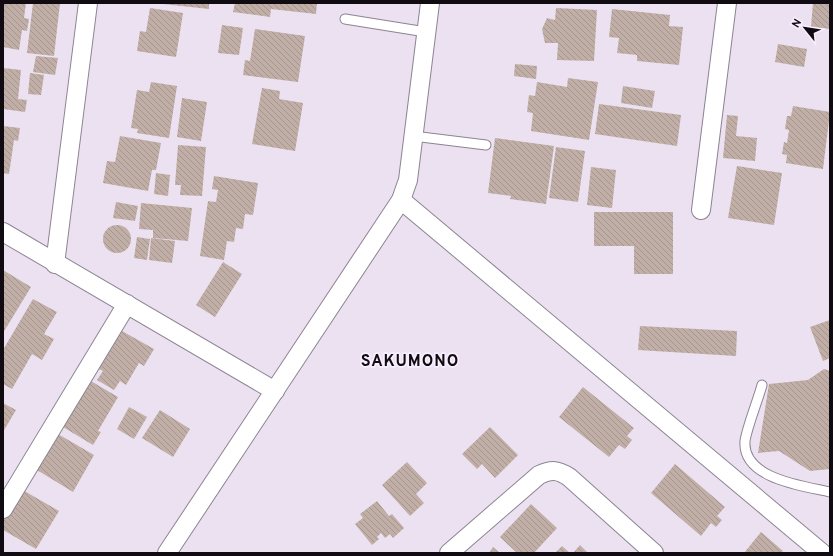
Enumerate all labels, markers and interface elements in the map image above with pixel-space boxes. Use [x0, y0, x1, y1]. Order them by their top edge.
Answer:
north arrow [785, 8, 825, 48]
text: N [789, 17, 805, 30]
district label: SAKUMONO [361, 352, 459, 372]

